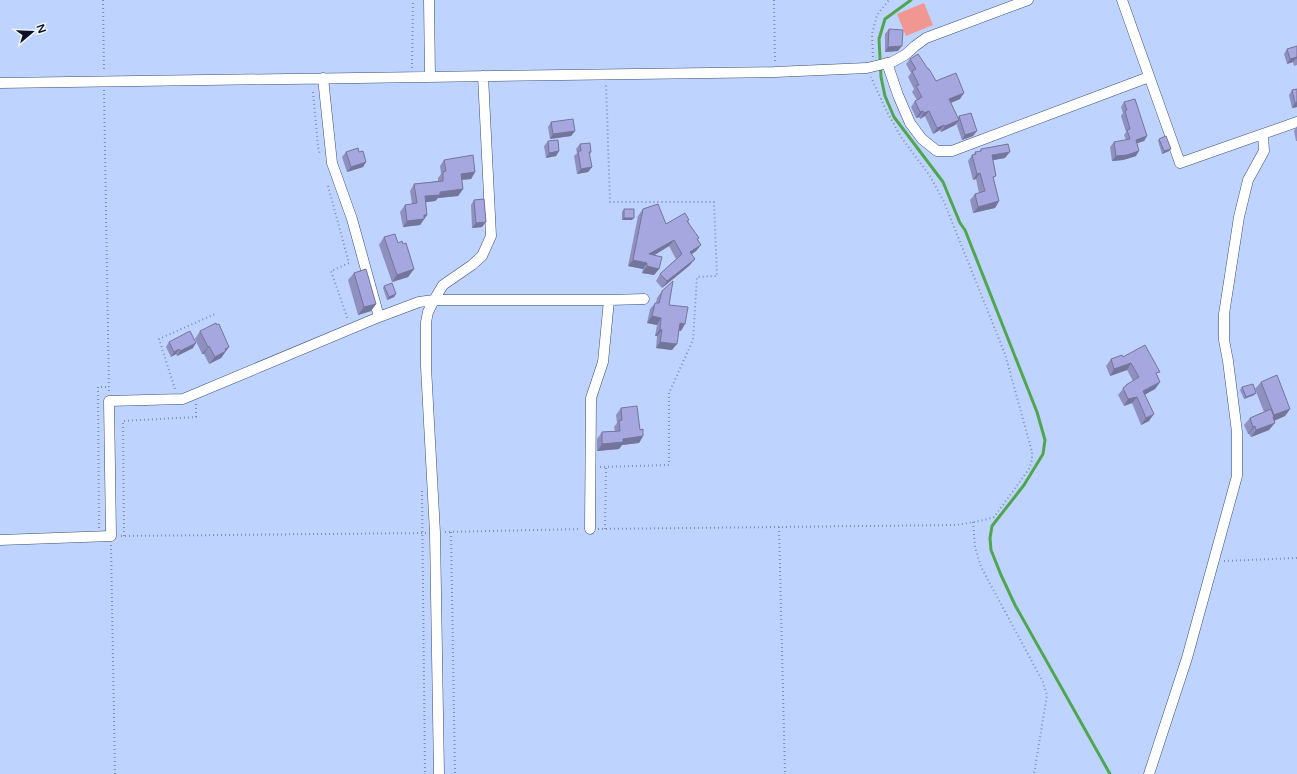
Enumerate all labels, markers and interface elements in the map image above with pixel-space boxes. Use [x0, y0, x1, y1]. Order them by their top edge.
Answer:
north arrow [12, 12, 52, 52]
text: N [33, 23, 49, 35]

